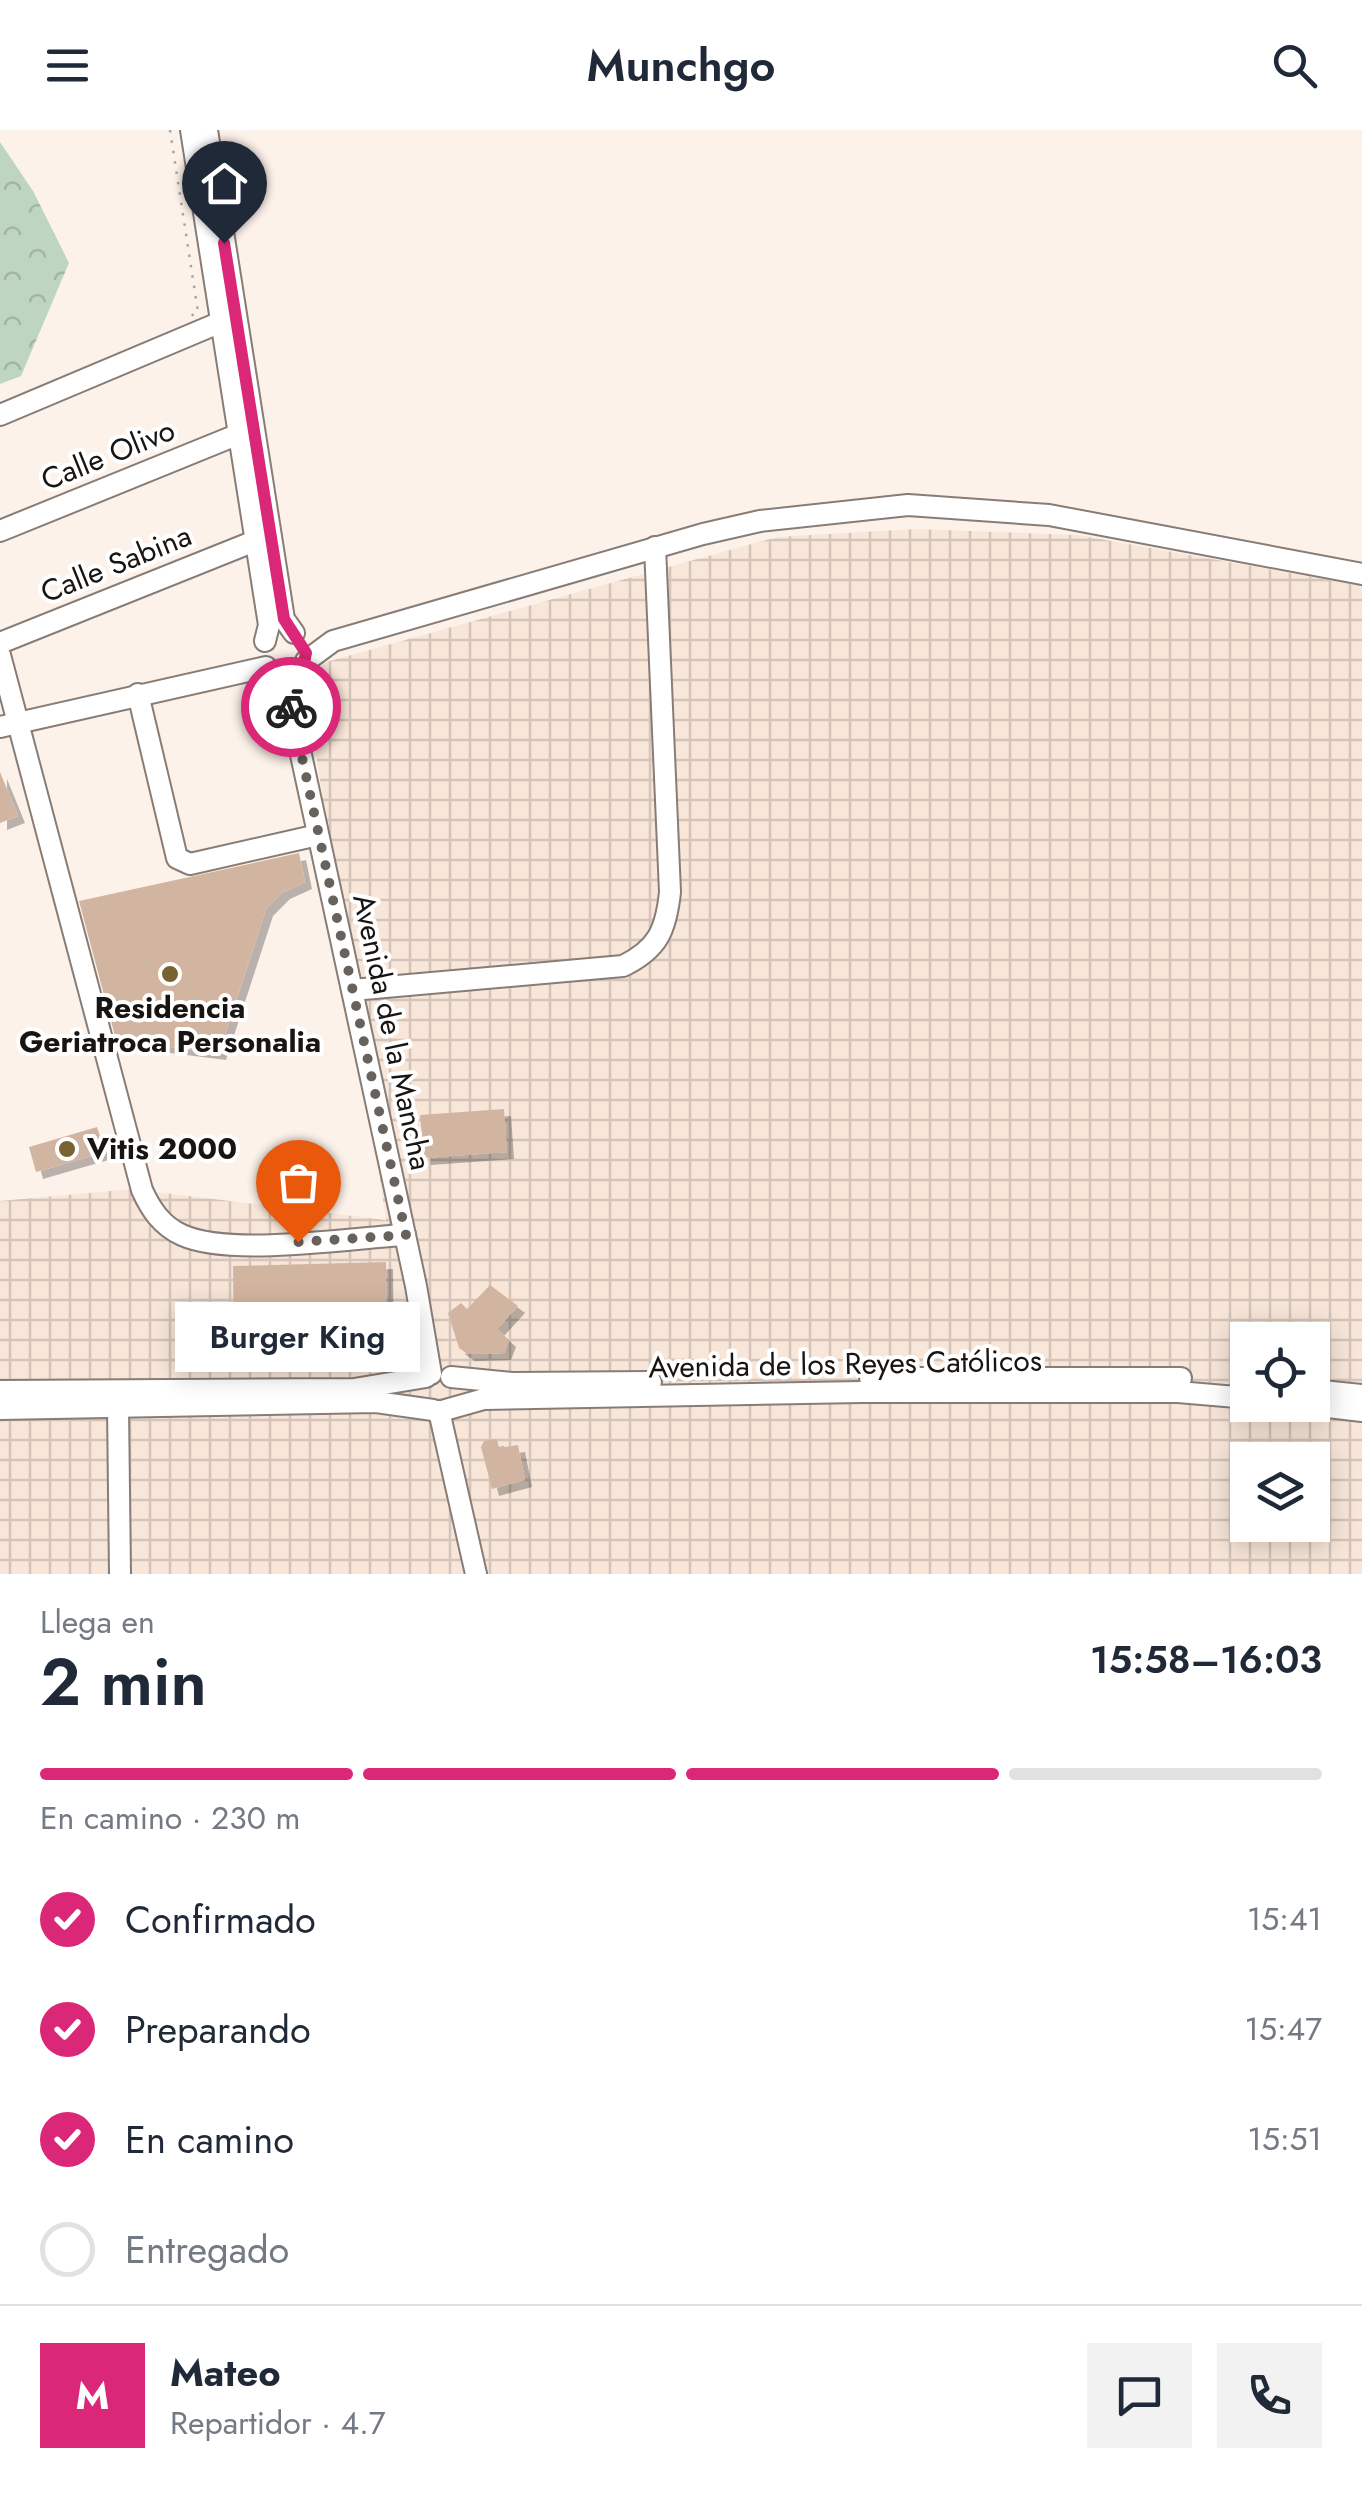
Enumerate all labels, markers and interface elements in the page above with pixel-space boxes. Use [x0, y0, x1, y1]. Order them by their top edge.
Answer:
text: Munchgo [586, 33, 776, 98]
icon: menu [40, 38, 95, 93]
icon: search [1267, 38, 1322, 93]
pin [182, 141, 267, 244]
icon: home [197, 156, 252, 211]
street label: Calle Olivo [35, 408, 181, 501]
street label: Calle Sabina [34, 514, 198, 613]
courier [241, 657, 341, 757]
icon: bike [264, 680, 319, 735]
street label: Avenida de la Mancha [342, 890, 443, 1174]
marker: Residencia Geriatroca Personalia [159, 963, 181, 985]
place label: Residencia Geriatroca Personalia [19, 986, 321, 1063]
place label: Vitis 2000 [86, 1127, 237, 1170]
marker: Vitis 2000 [56, 1138, 78, 1160]
pin [256, 1140, 341, 1243]
icon: bag [271, 1155, 326, 1210]
callout: Burger King [176, 1302, 420, 1372]
text: Burger King [210, 1314, 385, 1360]
map controls [1230, 1322, 1330, 1542]
button: locate [1230, 1322, 1330, 1422]
street label: Avenida de los Reyes Católicos [648, 1339, 1042, 1388]
button: layers [1230, 1442, 1330, 1542]
text: Llega en [40, 1599, 155, 1645]
text: 15:58–16:03 [1090, 1632, 1322, 1687]
text: 2 min [40, 1635, 207, 1729]
text: En camino · 230 m [40, 1795, 300, 1841]
icon: check [40, 1892, 95, 1947]
text: Confirmado [125, 1892, 316, 1947]
text: 15:41 [1247, 1896, 1322, 1942]
icon: check [40, 2002, 95, 2057]
text: Preparando [125, 2002, 311, 2057]
text: 15:47 [1244, 2006, 1322, 2052]
icon: check [40, 2112, 95, 2167]
text: En camino [125, 2112, 294, 2167]
text: 15:51 [1248, 2116, 1322, 2162]
text: Entregado [125, 2222, 289, 2277]
button: chat [1087, 2343, 1192, 2448]
button: phone [1217, 2343, 1322, 2448]
text: Mateo [170, 2345, 281, 2400]
text: M [76, 2368, 109, 2423]
text: Repartidor · 4.7 [170, 2400, 386, 2446]

